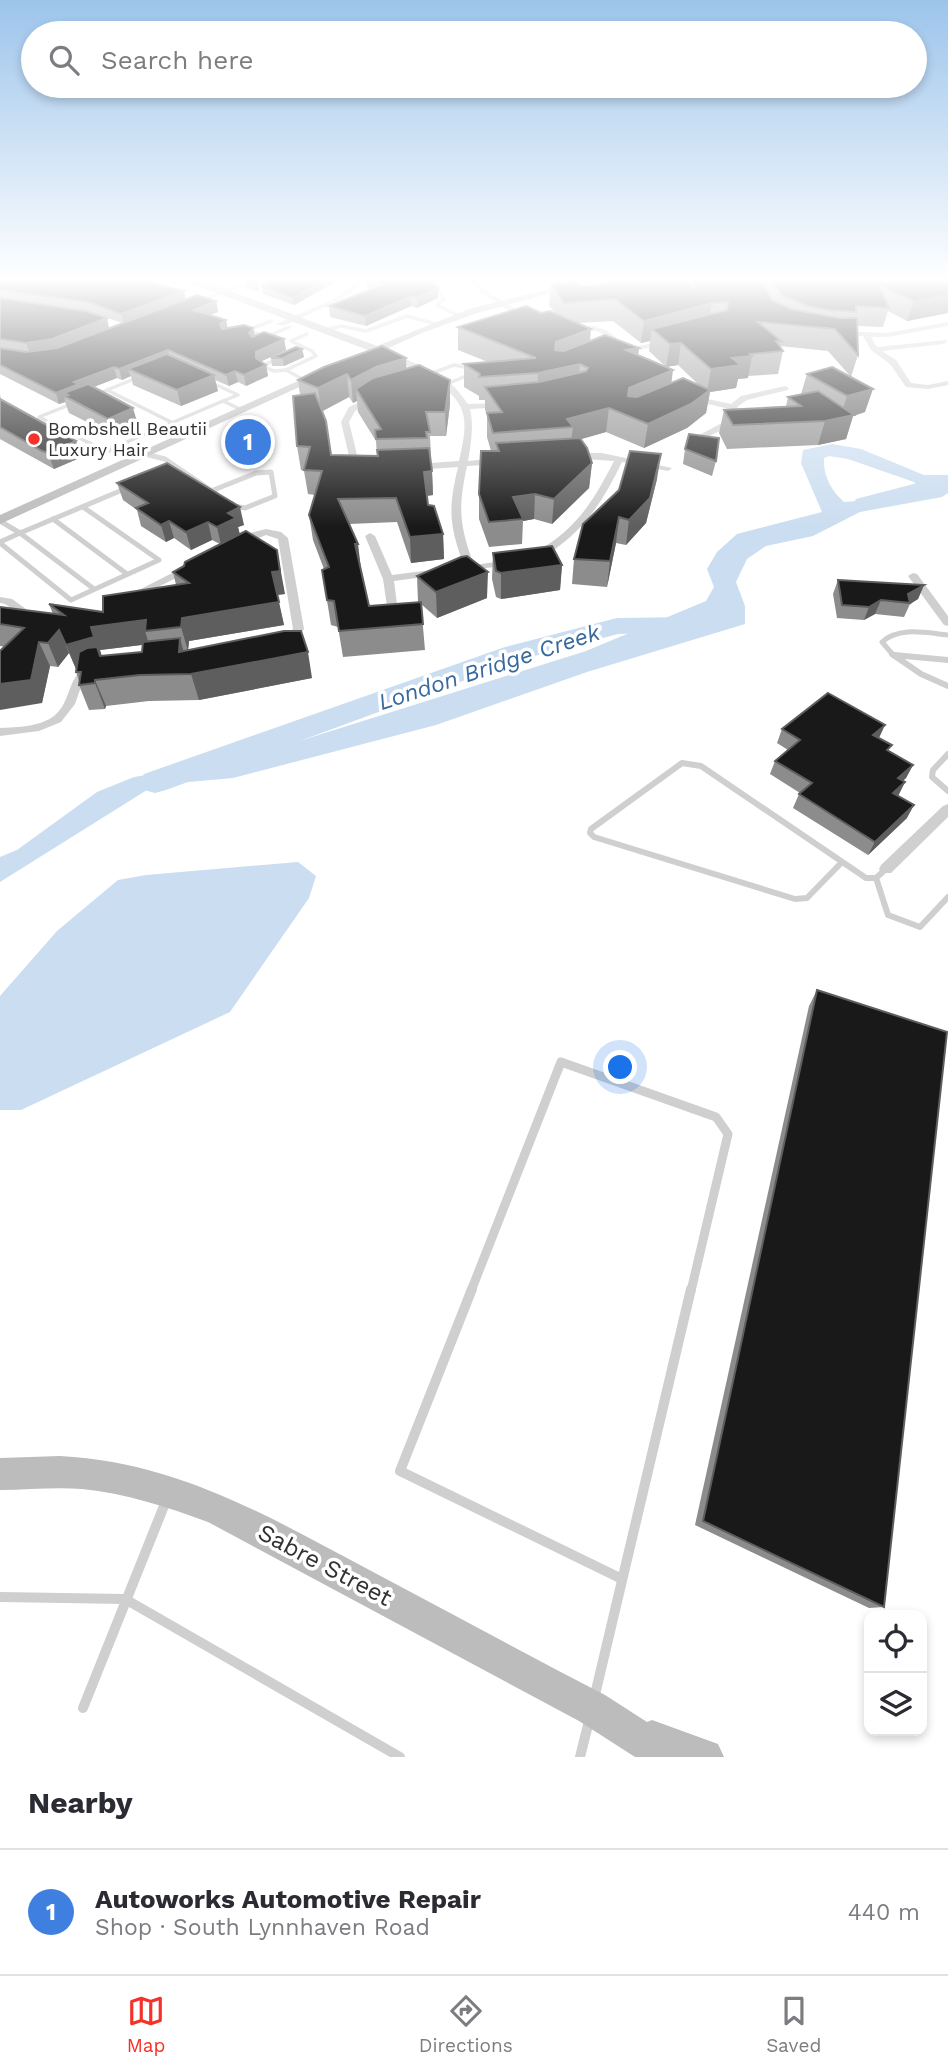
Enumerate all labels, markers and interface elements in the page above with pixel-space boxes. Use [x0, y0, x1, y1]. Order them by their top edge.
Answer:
search box [21, 21, 927, 98]
icon: search [45, 41, 83, 79]
text: Search here [101, 45, 253, 75]
pin: 1 [225, 416, 271, 468]
place label: Bombshell Beautii Luxury Hair [48, 418, 207, 460]
marker: Bombshell Beautii Luxury Hair [26, 431, 42, 447]
water label: London Bridge Creek [375, 618, 605, 716]
your location [603, 1050, 637, 1084]
street label: Sabre Street [253, 1518, 397, 1612]
map controls [864, 1610, 927, 1736]
button: locate [864, 1610, 927, 1673]
button: layers [864, 1673, 927, 1736]
text: Nearby [28, 1785, 133, 1820]
text: Autoworks Automotive Repair [95, 1884, 481, 1914]
text: 1 [46, 1899, 56, 1926]
text: 440 m [848, 1899, 920, 1926]
text: Shop · South Lynnhaven Road [95, 1914, 430, 1941]
tab: Map [127, 1992, 165, 2057]
tab: Directions [419, 1992, 513, 2057]
tab: Saved [766, 1992, 821, 2057]

